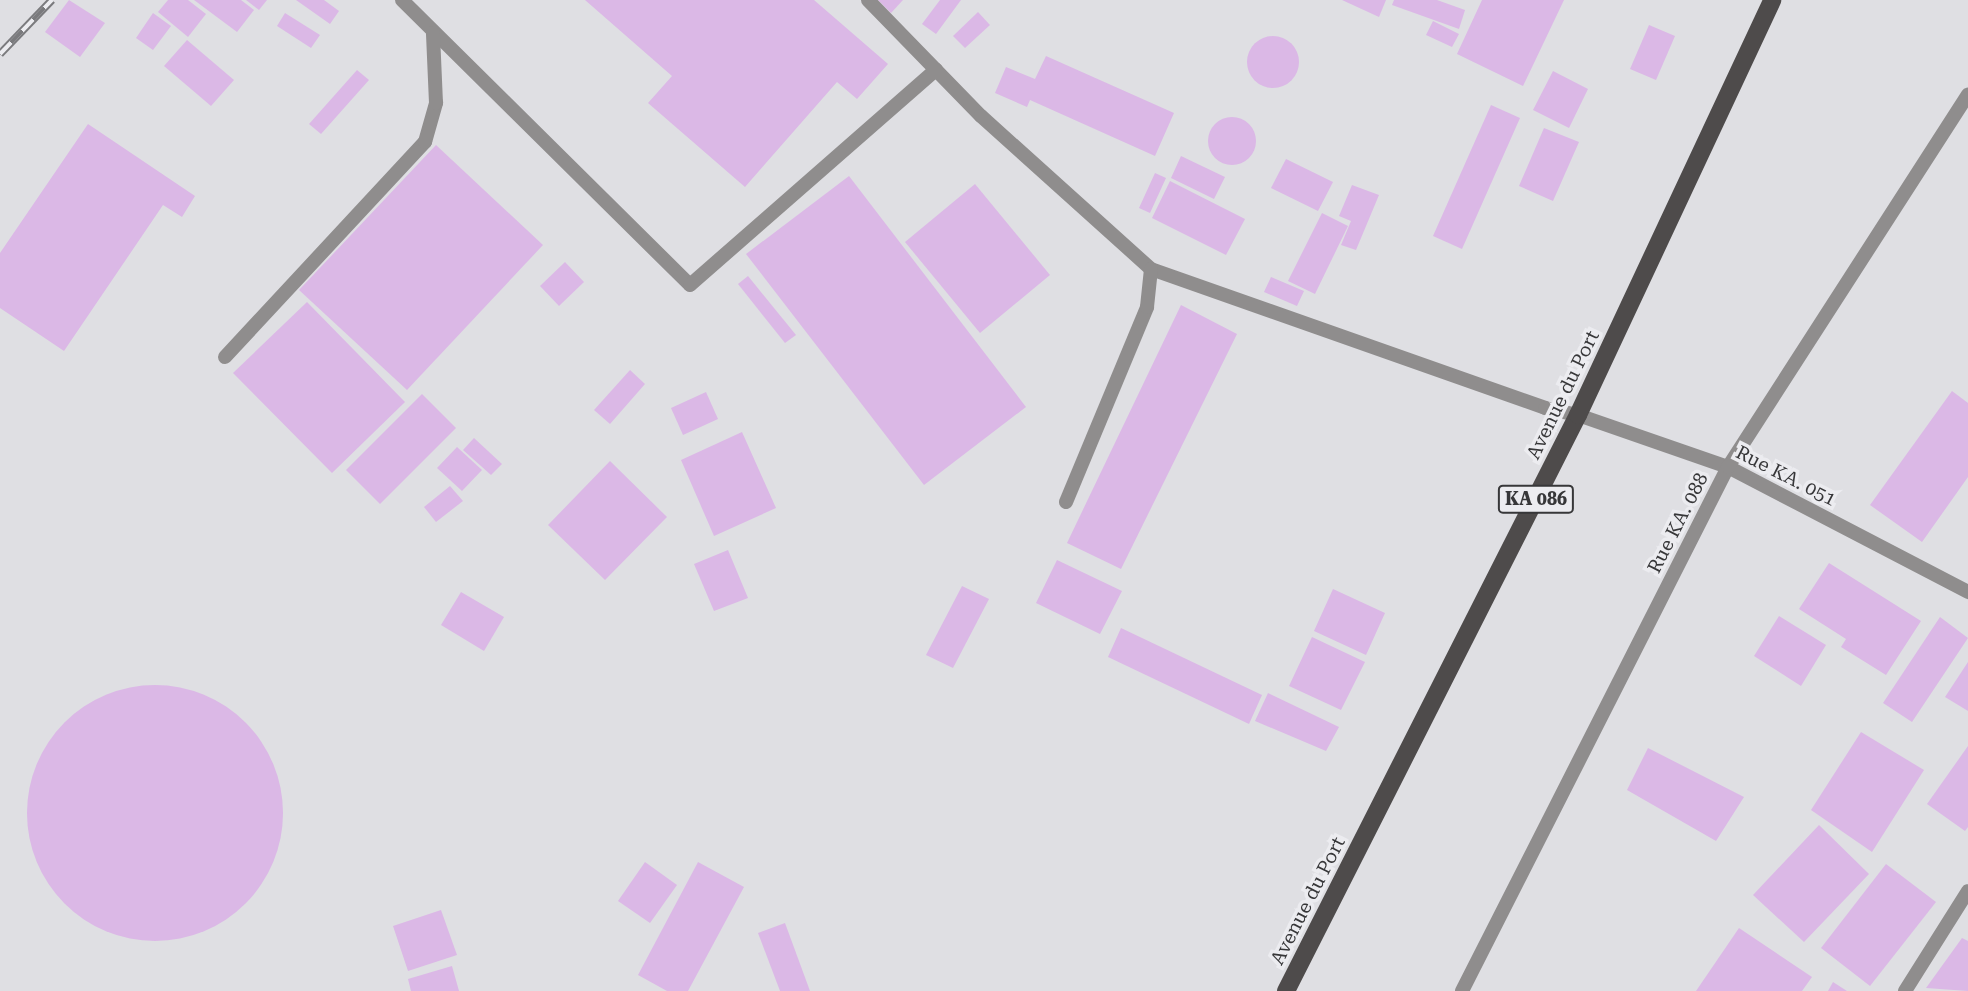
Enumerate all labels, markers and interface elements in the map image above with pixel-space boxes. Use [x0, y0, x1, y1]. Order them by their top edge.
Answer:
street label: Avenue du Port [1522, 327, 1604, 463]
street label: Rue KA. 051 [1732, 441, 1840, 511]
street label: Rue KA. 088 [1643, 469, 1713, 577]
road number: KA 086 [1498, 485, 1574, 514]
street label: Avenue du Port [1266, 833, 1350, 969]

